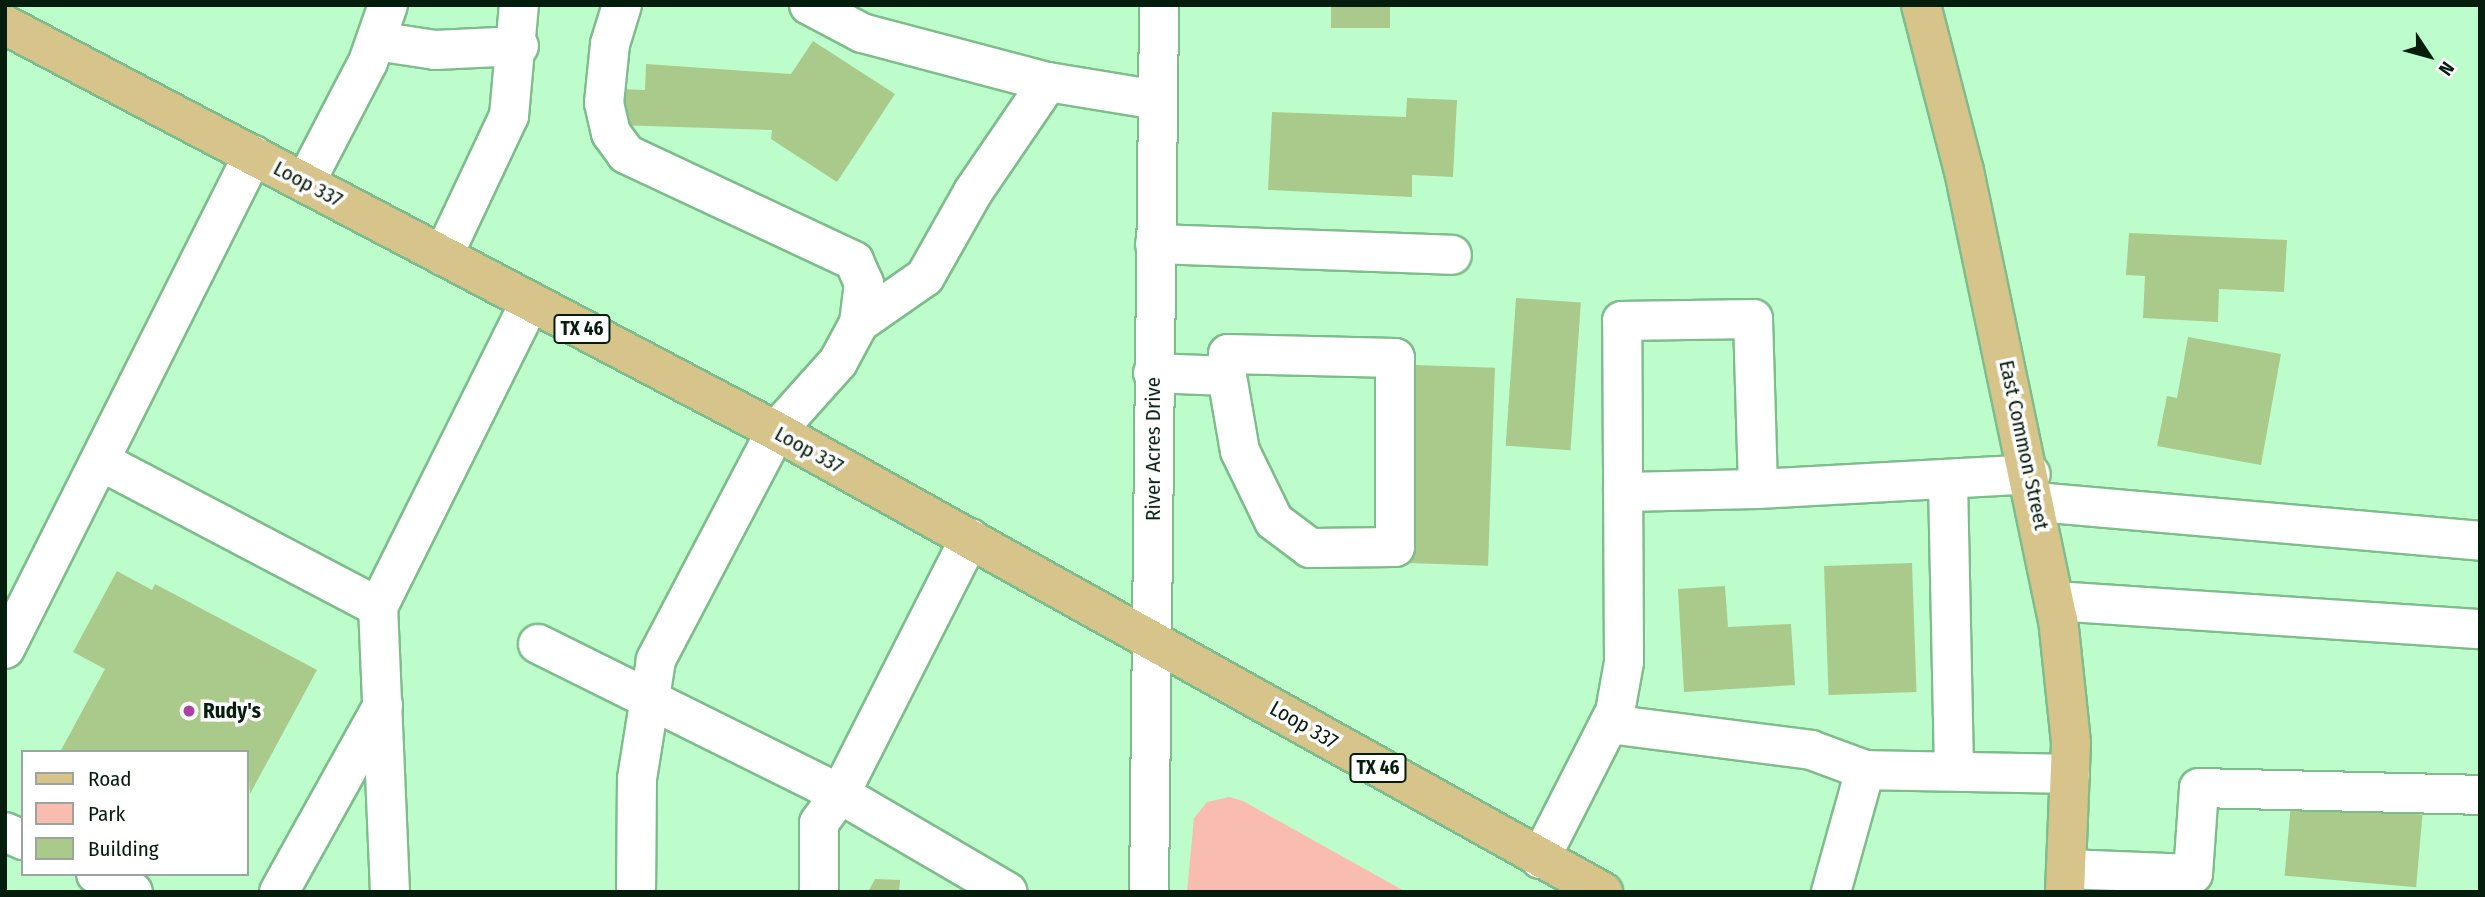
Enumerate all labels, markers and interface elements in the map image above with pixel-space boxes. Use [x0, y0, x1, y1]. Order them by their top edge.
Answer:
north arrow [2394, 21, 2464, 91]
text: N [2434, 57, 2459, 80]
street label: Loop 337 [269, 155, 347, 213]
road number: TX 46 [552, 314, 612, 344]
street label: East Common Street [1994, 358, 2054, 532]
street label: River Acres Drive [1140, 377, 1166, 521]
street label: Loop 337 [770, 421, 848, 479]
street label: Loop 337 [1265, 695, 1343, 755]
place label: Rudy's [203, 698, 261, 724]
marker: Rudy's [181, 703, 197, 719]
legend [21, 750, 248, 876]
road number: TX 46 [1348, 752, 1408, 783]
text: Road [88, 766, 132, 792]
text: Park [88, 801, 125, 827]
text: Building [88, 836, 159, 862]

